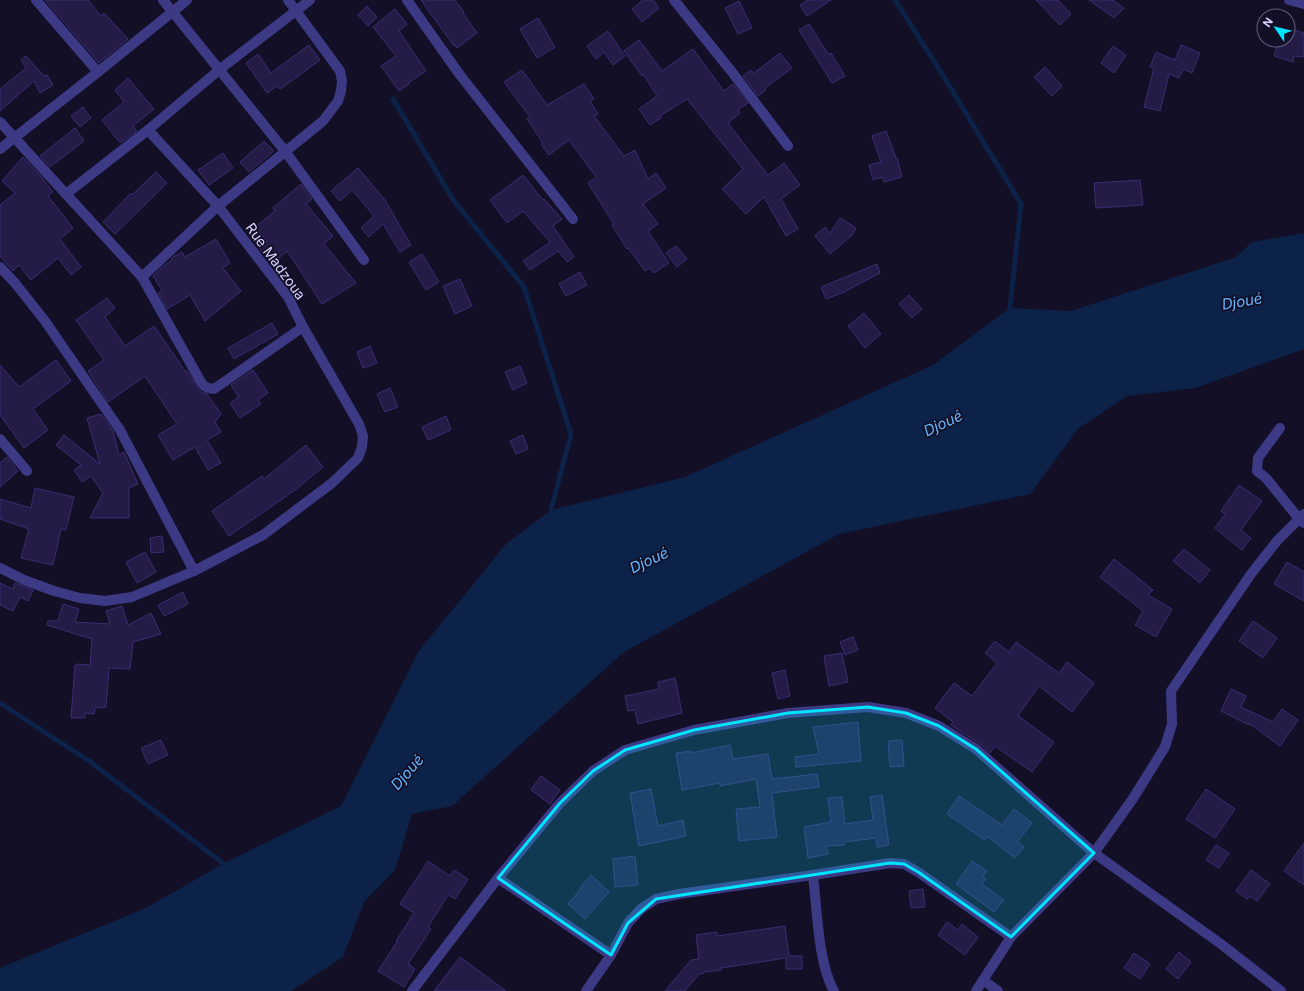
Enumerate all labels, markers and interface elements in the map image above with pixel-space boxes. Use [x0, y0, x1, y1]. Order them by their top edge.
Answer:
north arrow [1256, 8, 1296, 48]
text: N [1260, 15, 1276, 30]
street label: Rue Madzoua [243, 219, 309, 303]
water label: Djoué [1220, 288, 1264, 314]
water label: Djoué [920, 406, 966, 440]
water label: Djoué [626, 543, 672, 577]
water label: Djoué [386, 750, 428, 794]

